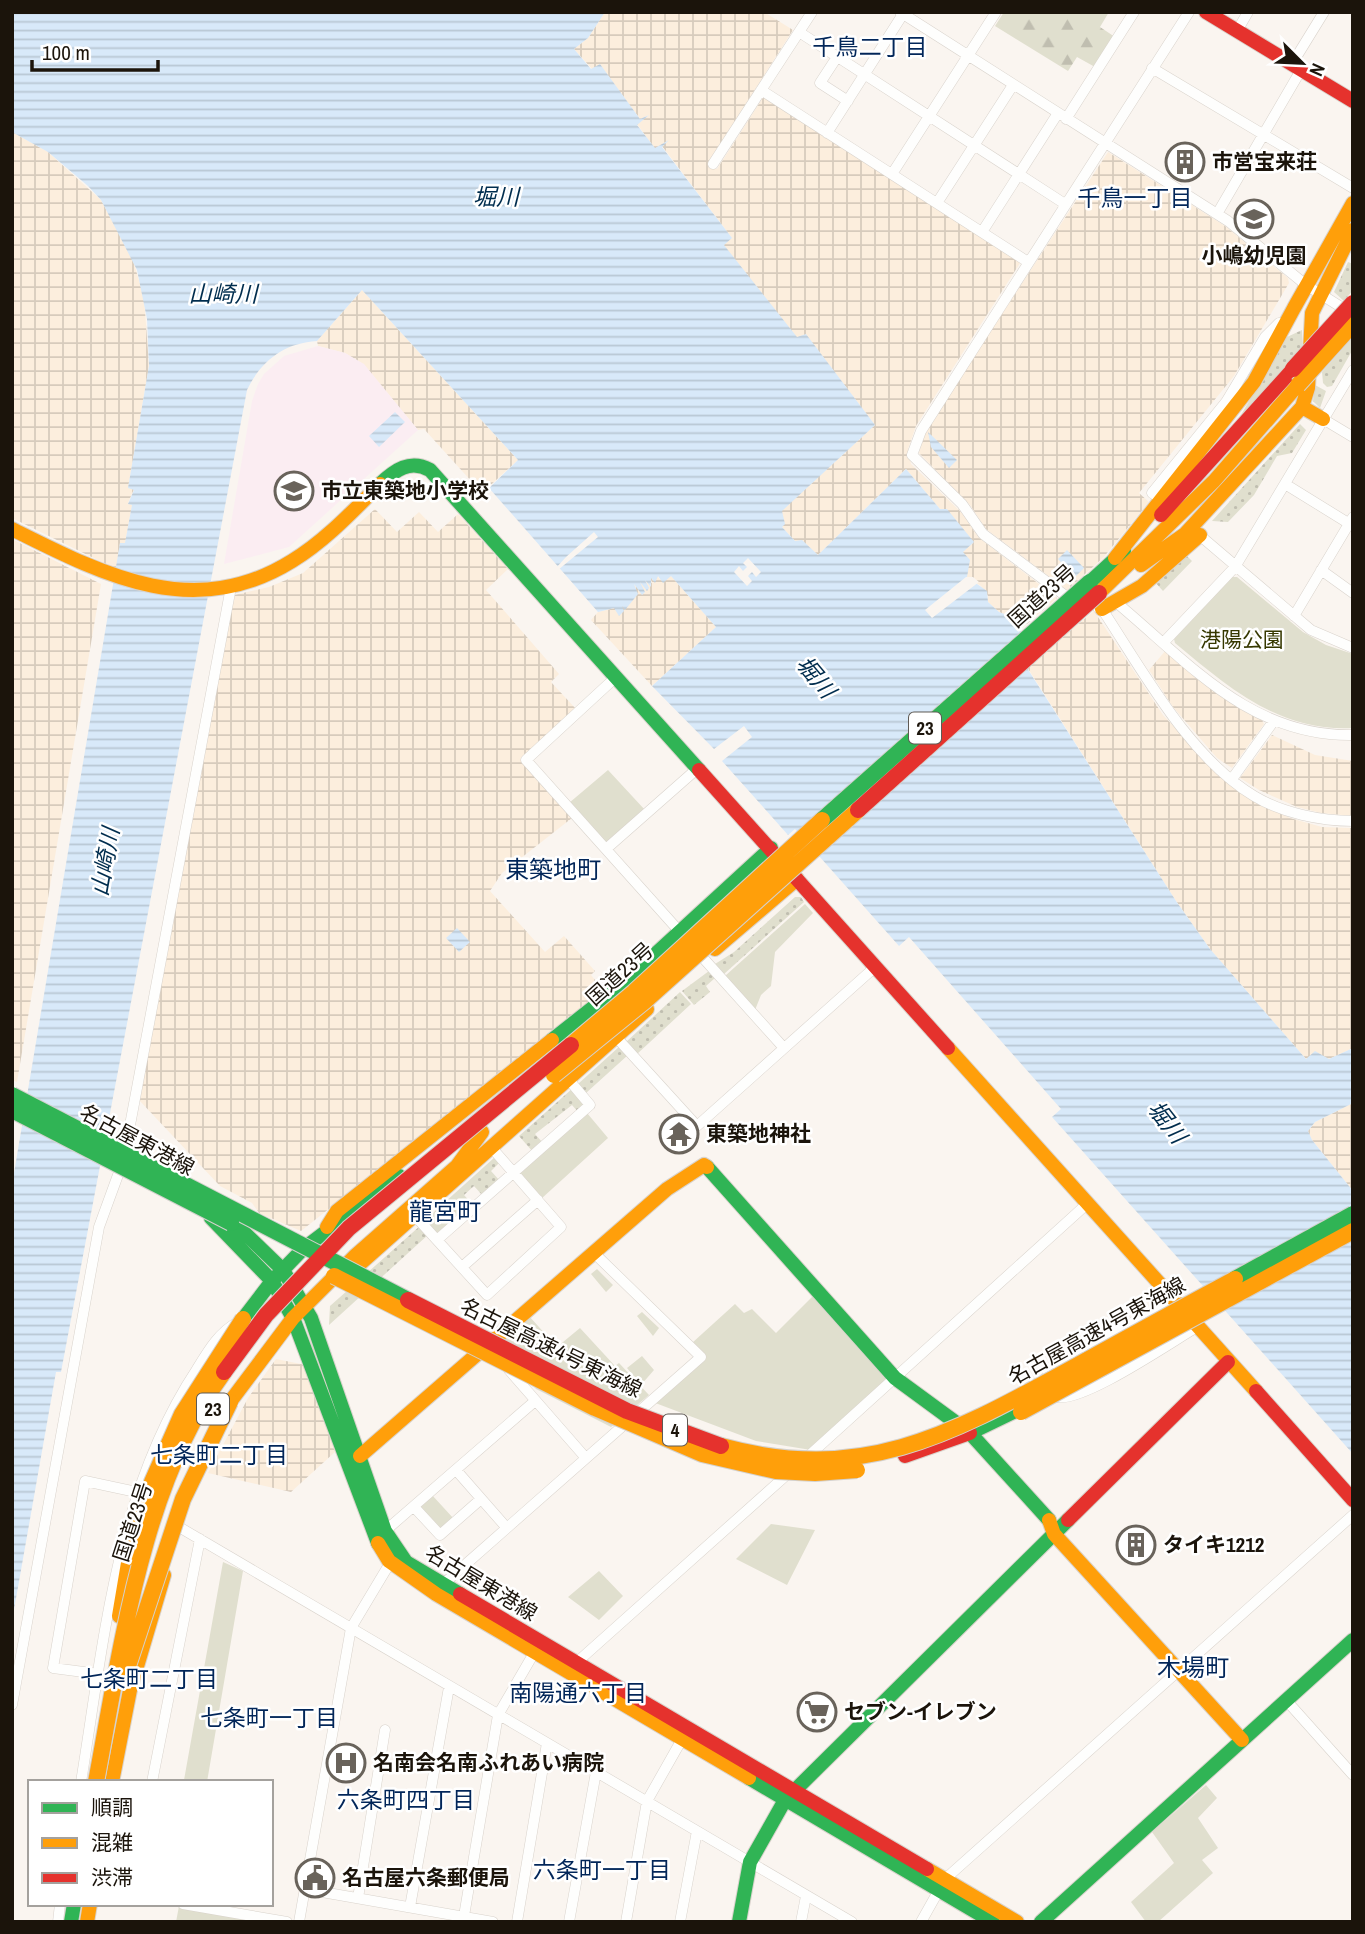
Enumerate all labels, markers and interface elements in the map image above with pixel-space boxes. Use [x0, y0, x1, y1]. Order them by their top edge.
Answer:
scale bar [32, 28, 158, 72]
north arrow [1267, 28, 1337, 98]
district label: 千鳥二丁目 [813, 31, 928, 62]
text: 100 m [42, 38, 90, 67]
text: N [1303, 59, 1332, 80]
building icon: 市営宝来荘 [1164, 141, 1206, 183]
place label: 市営宝来荘 [1212, 147, 1317, 176]
water label: 堀川 [473, 181, 522, 212]
district label: 千鳥一丁目 [1078, 182, 1193, 213]
school or university icon: 小嶋幼児園 [1233, 198, 1275, 240]
place label: 小嶋幼児園 [1202, 241, 1307, 270]
water label: 山崎川 [189, 278, 261, 309]
school or university icon: 市立東築地小学校 [273, 470, 315, 512]
place label: 市立東築地小学校 [321, 476, 489, 505]
street label: 国道23号 [1001, 557, 1082, 634]
park label: 港陽公園 [1200, 625, 1284, 654]
water label: 堀川 [790, 649, 845, 707]
road number: 23 [909, 712, 941, 744]
water label: 山崎川 [83, 822, 126, 899]
district label: 東築地町 [505, 853, 601, 885]
street label: 国道23号 [579, 935, 660, 1012]
water label: 堀川 [1141, 1094, 1196, 1152]
street label: 名古屋東港線 [75, 1097, 200, 1182]
temple icon: 東築地神社 [658, 1113, 700, 1155]
place label: 東築地神社 [706, 1119, 811, 1148]
district label: 龍宮町 [409, 1195, 481, 1227]
street label: 名古屋高速4号東海線 [1003, 1270, 1191, 1391]
street label: 名古屋高速4号東海線 [456, 1291, 647, 1404]
road number: 23 [197, 1394, 229, 1424]
road number: 4 [663, 1414, 687, 1446]
district label: 七条町二丁目 [150, 1439, 288, 1470]
street label: 国道23号 [106, 1478, 159, 1565]
building icon: タイキ1212 [1115, 1524, 1157, 1566]
place label: タイキ1212 [1163, 1530, 1264, 1559]
street label: 名古屋東港線 [420, 1538, 543, 1627]
district label: 木場町 [1157, 1651, 1229, 1683]
district label: 七条町二丁目 [80, 1663, 218, 1694]
district label: 南陽通六丁目 [509, 1677, 647, 1708]
supermarket icon: セブン-イレブン [796, 1691, 838, 1733]
place label: セブン-イレブン [844, 1697, 997, 1726]
district label: 七条町一丁目 [200, 1702, 338, 1733]
hospital icon: 名南会名南ふれあい病院 [325, 1742, 367, 1784]
place label: 名南会名南ふれあい病院 [373, 1748, 604, 1777]
legend [28, 1780, 273, 1906]
district label: 六条町四丁目 [337, 1784, 475, 1815]
text: 順調 [91, 1793, 133, 1822]
text: 混雑 [91, 1828, 133, 1857]
district label: 六条町一丁目 [533, 1854, 671, 1885]
public building icon: 名古屋六条郵便局 [294, 1857, 336, 1899]
text: 渋滞 [91, 1863, 133, 1892]
place label: 名古屋六条郵便局 [342, 1863, 510, 1892]

